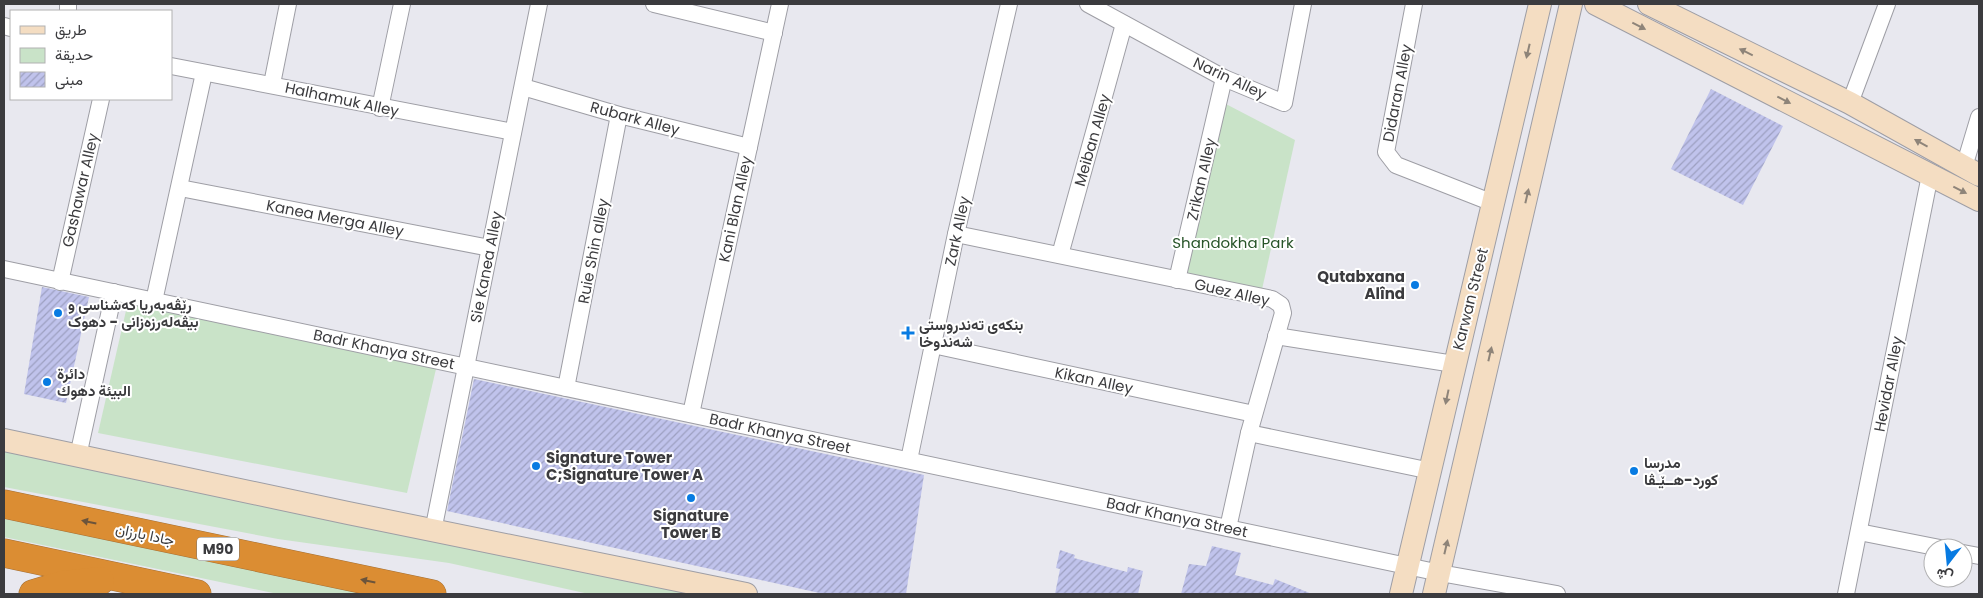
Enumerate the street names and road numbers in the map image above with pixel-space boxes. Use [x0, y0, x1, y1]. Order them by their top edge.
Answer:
street label: Didaran Alley [1377, 42, 1417, 144]
street label: Narin Alley [1190, 52, 1271, 104]
street label: Halhamuk Alley [283, 77, 401, 121]
street label: Meiban Alley [1069, 91, 1115, 189]
street label: Rubark Alley [588, 96, 682, 140]
street label: Gashawar Alley [57, 130, 103, 249]
street label: Zrikan Alley [1181, 135, 1221, 222]
street label: Kani Blan Alley [713, 153, 757, 264]
street label: Kanea Merga Alley [265, 194, 406, 242]
street label: Zark Alley [939, 194, 975, 268]
street label: Ruie Shin alley [573, 196, 614, 305]
street label: Sie Kanea Alley [465, 209, 507, 325]
street label: Karwan Street [1447, 246, 1493, 352]
street label: Guez Alley [1192, 273, 1272, 311]
street label: Badr Khanya Street [311, 324, 457, 374]
street label: Hevidar Alley [1868, 334, 1908, 434]
street label: Kikan Alley [1053, 361, 1136, 399]
street label: Badr Khanya Street [707, 408, 853, 458]
street label: Badr Khanya Street [1104, 492, 1250, 542]
street label: جادا بارزان [114, 518, 176, 550]
road number: M90 [197, 538, 239, 560]

